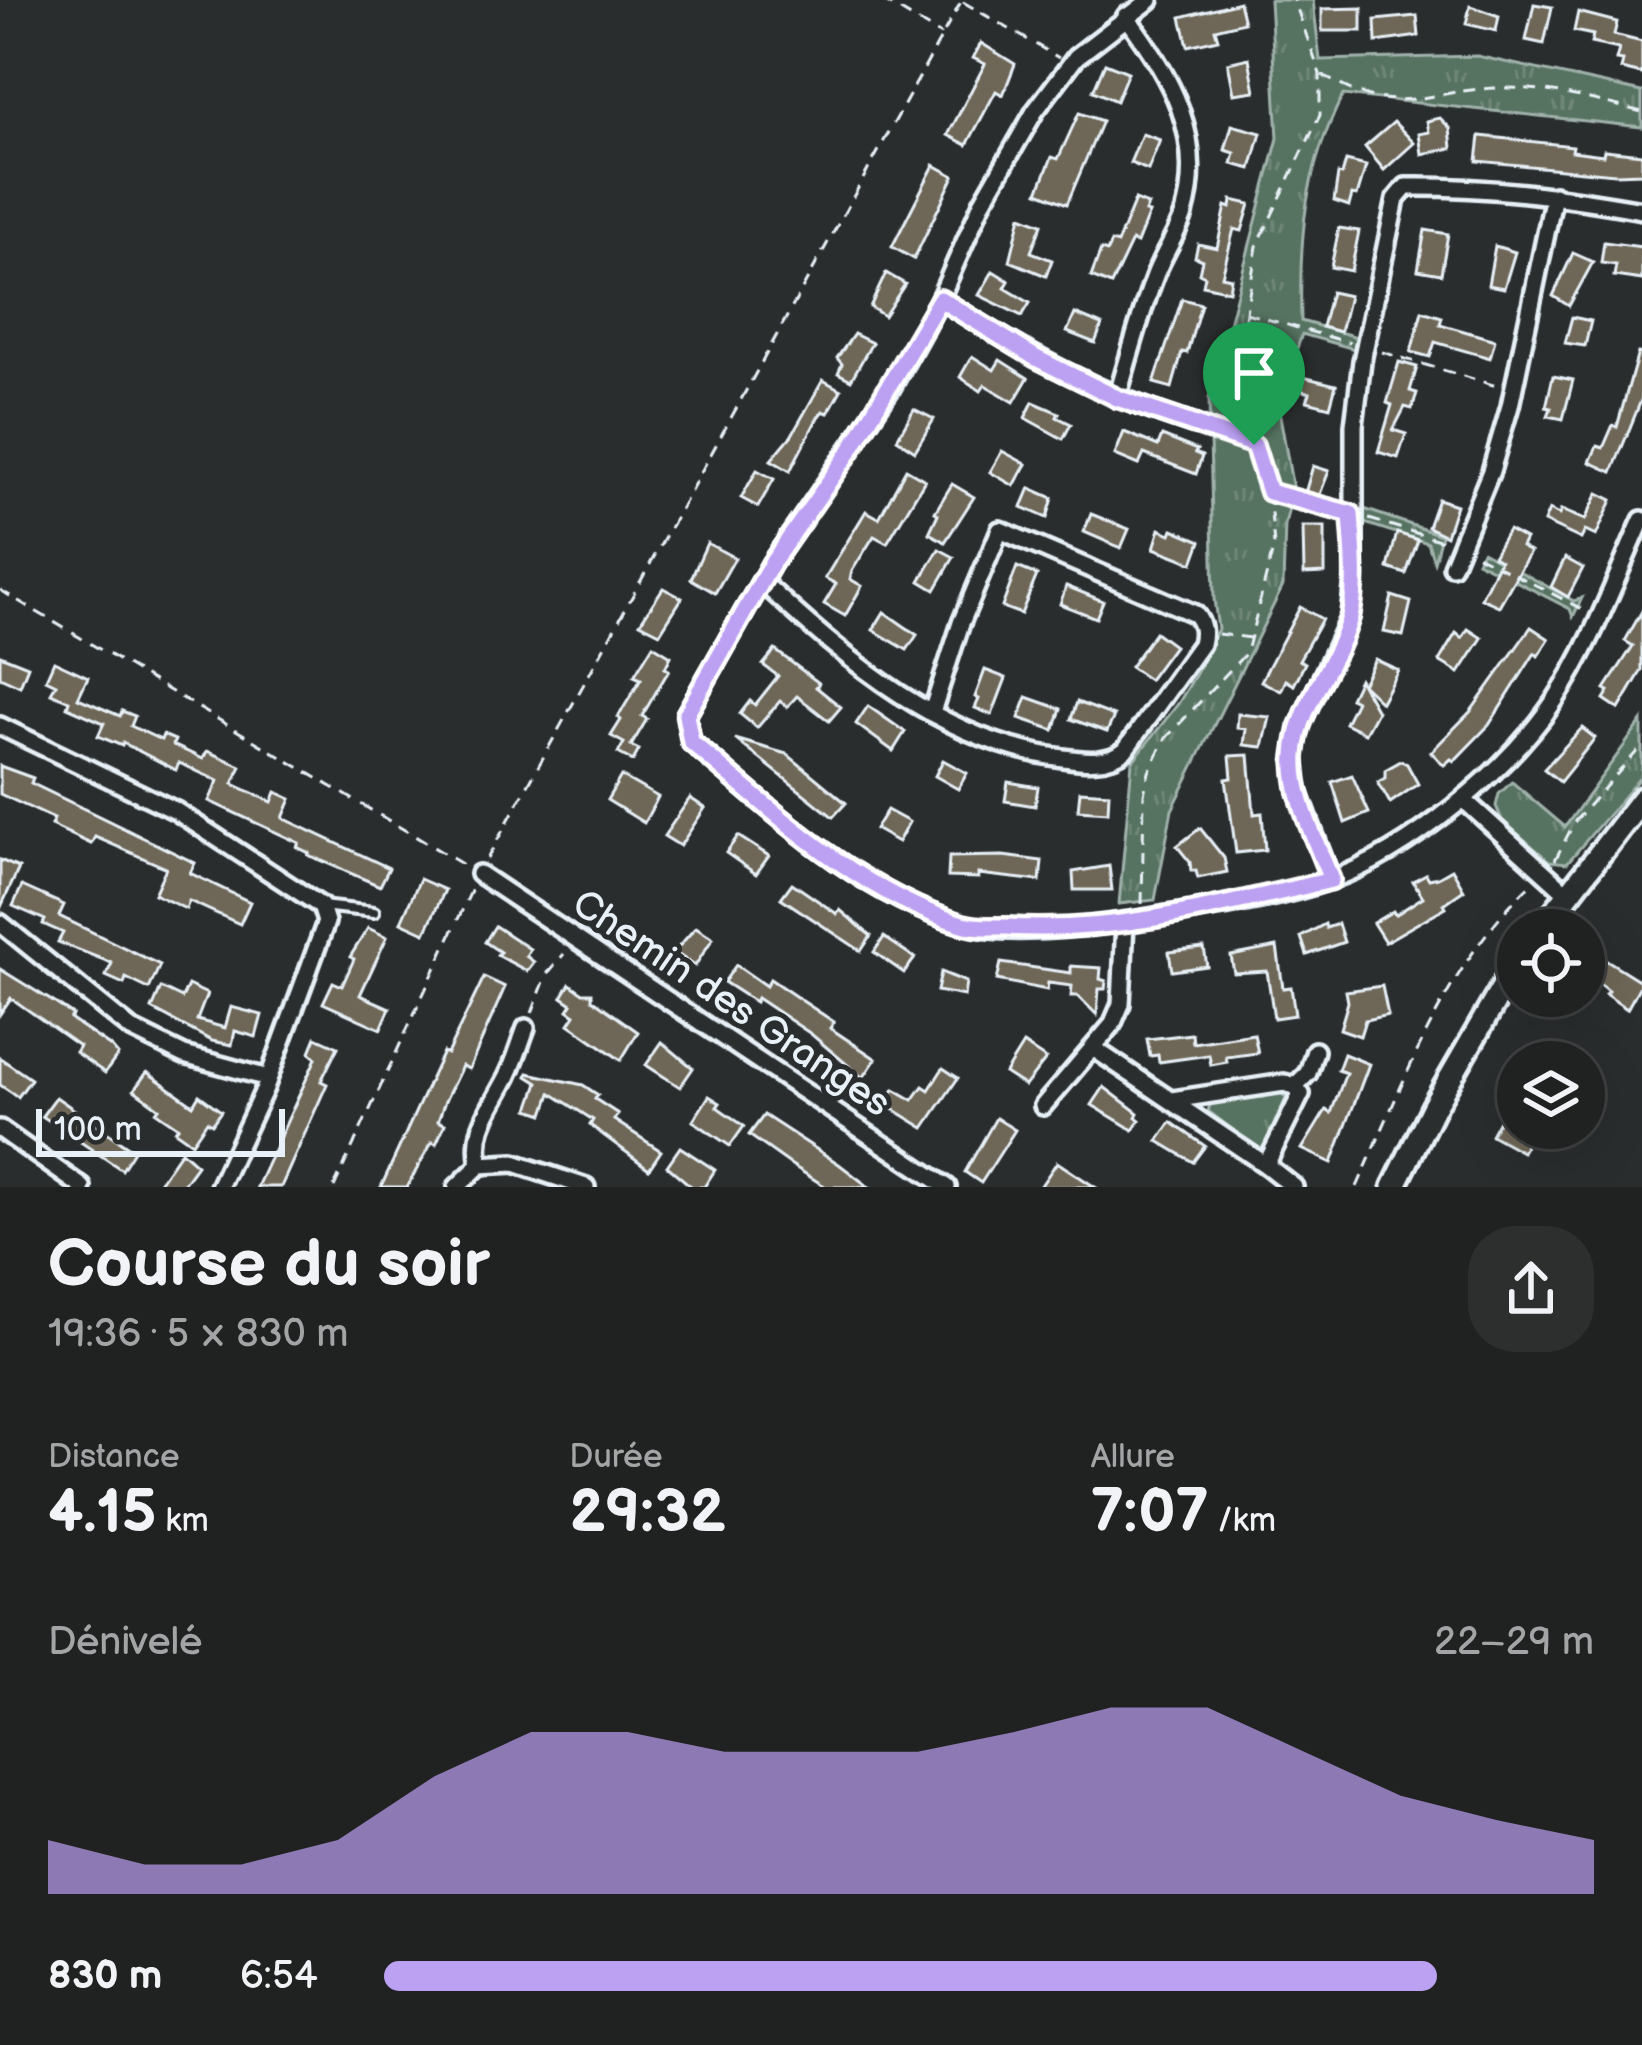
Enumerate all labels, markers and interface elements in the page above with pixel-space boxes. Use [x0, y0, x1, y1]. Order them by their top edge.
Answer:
pin [1203, 322, 1305, 445]
icon: arrive [1221, 340, 1287, 406]
street label: Chemin des Granges [563, 880, 899, 1128]
map controls [1497, 909, 1605, 1149]
button: locate [1497, 909, 1605, 1017]
button: layers [1497, 1041, 1605, 1149]
scale bar [36, 1103, 285, 1156]
text: 100 m [54, 1110, 142, 1150]
text: Course du soir [48, 1226, 490, 1305]
button: share [1468, 1226, 1594, 1352]
text: 19:36 · 5 × 830 m [48, 1311, 349, 1358]
text: Distance [48, 1437, 180, 1477]
text: Durée [569, 1437, 662, 1477]
text: Allure [1091, 1437, 1175, 1477]
text: 4.15 [48, 1477, 156, 1549]
text: 29:32 [569, 1477, 726, 1549]
text: 7:07 [1091, 1477, 1209, 1549]
text: km [156, 1501, 209, 1541]
text: /km [1209, 1501, 1276, 1541]
text: Dénivelé [48, 1619, 202, 1666]
text: 22–29 m [1434, 1619, 1594, 1666]
text: 830 m [48, 1953, 162, 2000]
text: 6:54 [240, 1953, 318, 2000]

